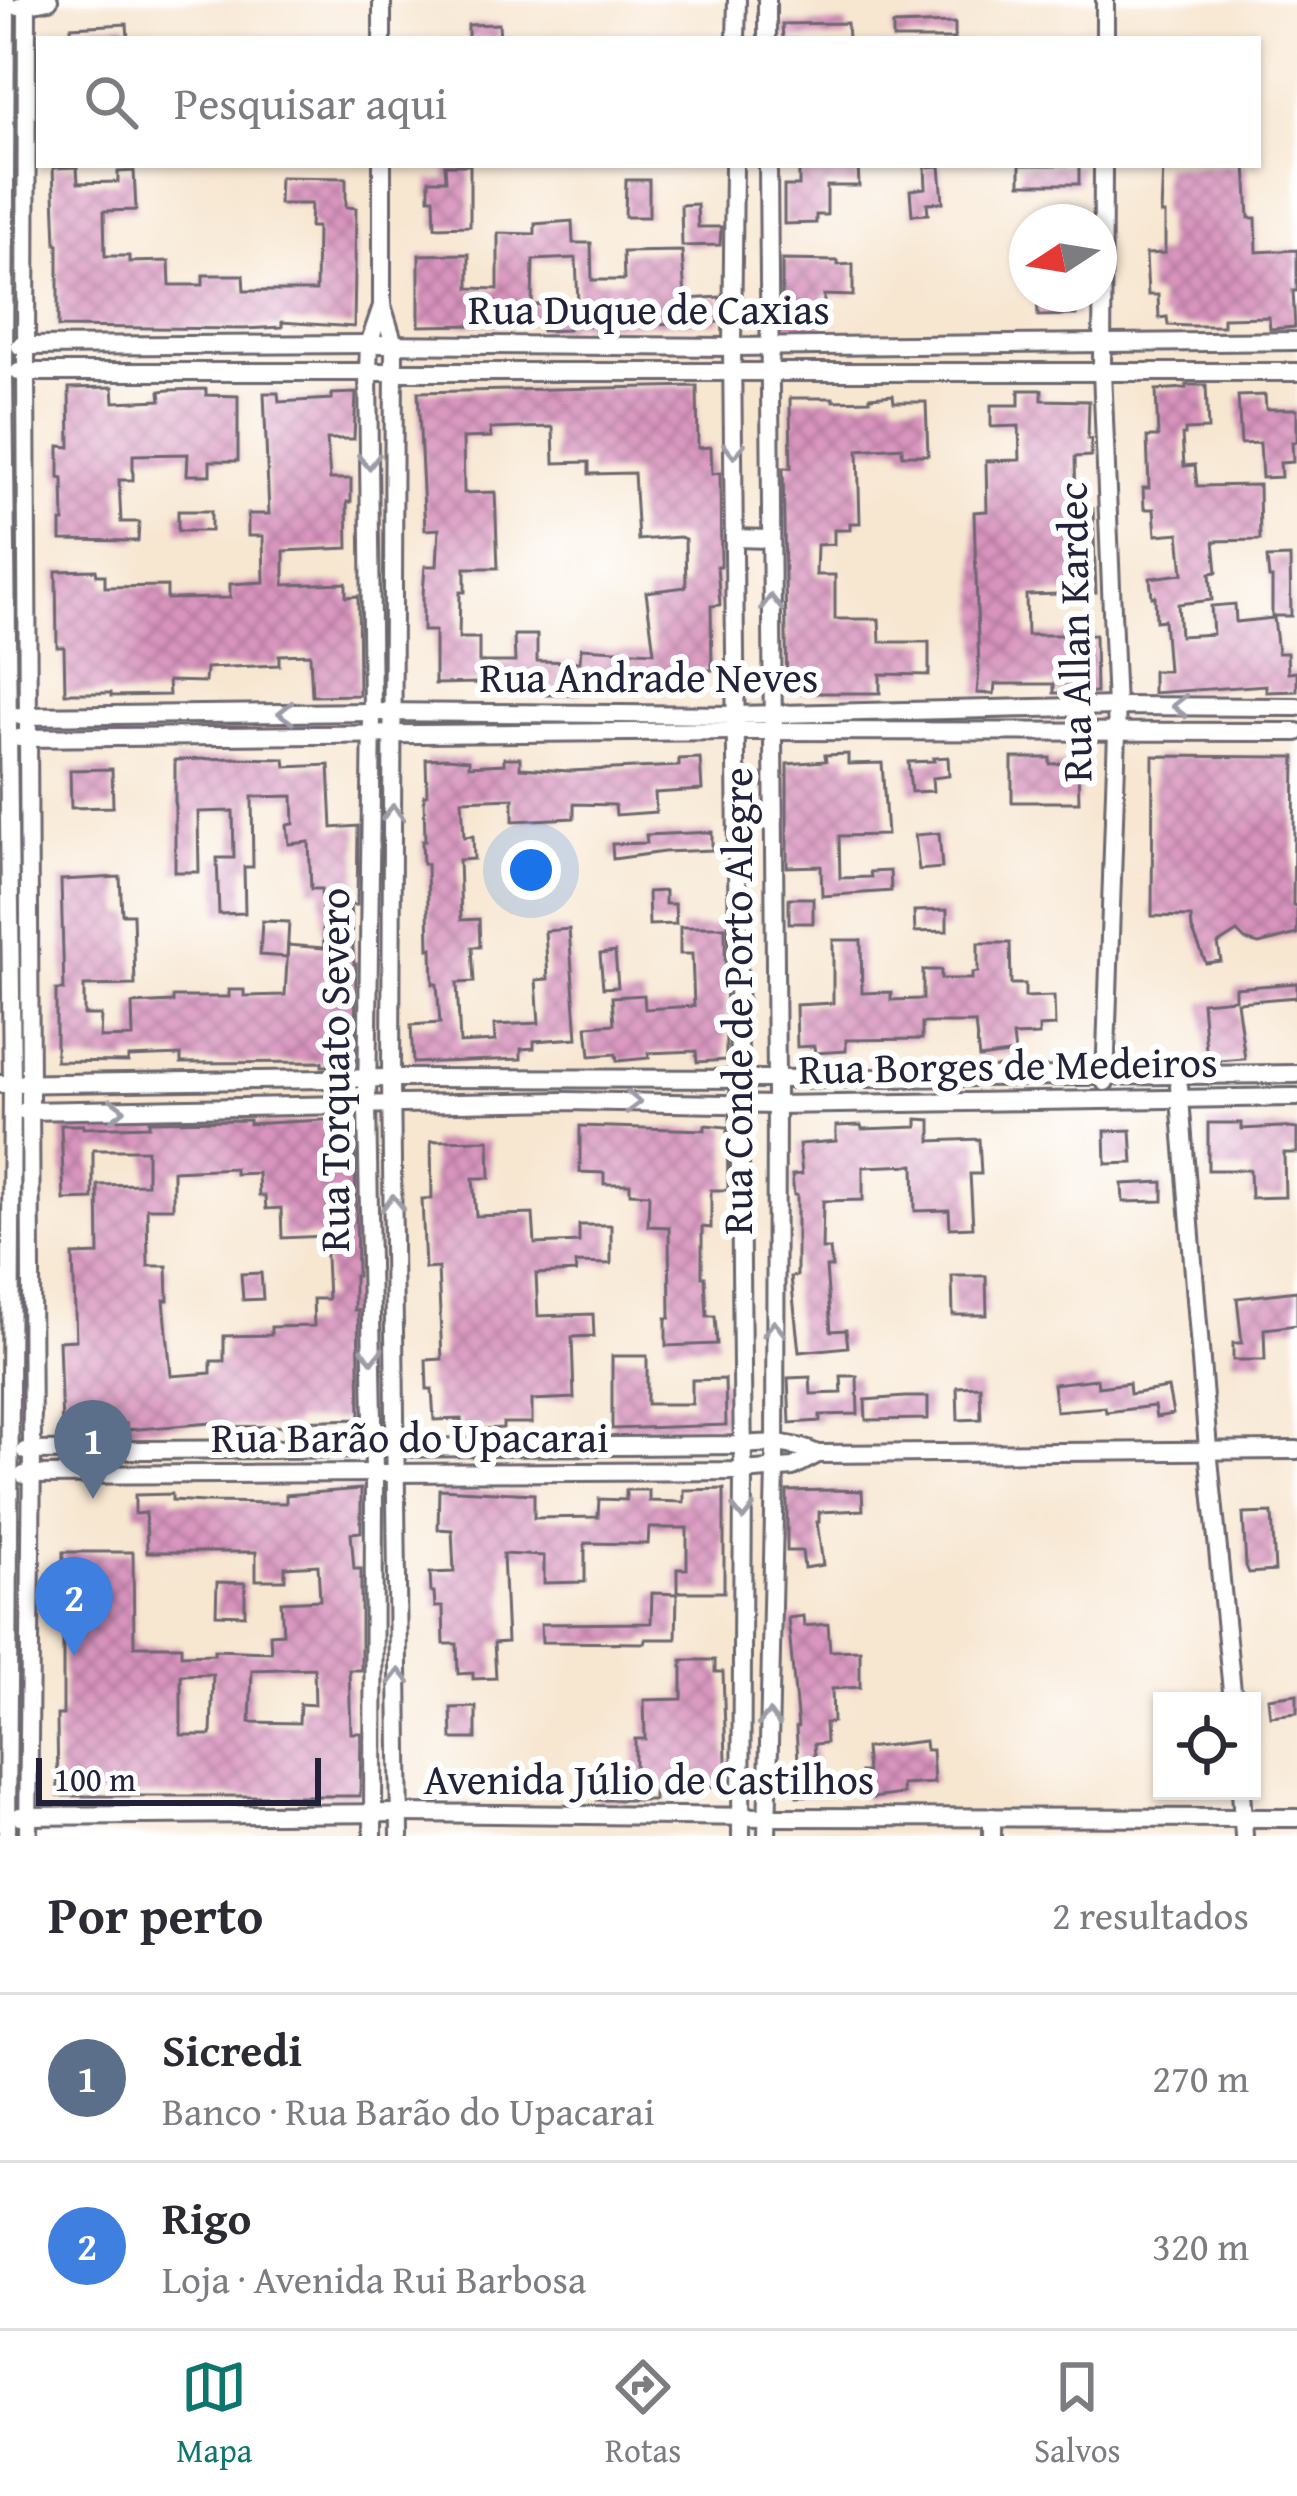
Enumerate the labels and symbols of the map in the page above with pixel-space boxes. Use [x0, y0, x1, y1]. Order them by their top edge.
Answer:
north arrow [1009, 204, 1117, 312]
street label: Rua Duque de Caxias [468, 278, 830, 339]
one-way arrow [720, 441, 746, 460]
one-way arrow [356, 452, 382, 471]
street label: Rua Allan Kardec [1040, 481, 1107, 783]
one-way arrow [758, 593, 784, 612]
street label: Rua Andrade Neves [479, 646, 819, 707]
one-way arrow [1170, 693, 1188, 719]
one-way arrow [276, 700, 294, 726]
street label: Rua Conde de Porto Alegre [706, 767, 767, 1235]
one-way arrow [380, 803, 406, 821]
your location [501, 840, 561, 900]
street label: Rua Torquato Severo [303, 888, 364, 1252]
street label: Rua Borges de Medeiros [798, 1030, 1218, 1099]
one-way arrow [625, 1089, 643, 1115]
one-way arrow [108, 1097, 127, 1123]
one-way arrow [380, 1193, 406, 1211]
one-way arrow [761, 1319, 787, 1337]
one-way arrow [358, 1346, 384, 1365]
pin: 1 [54, 1400, 132, 1499]
street label: Rua Barão do Upacarai [211, 1406, 609, 1467]
one-way arrow [730, 1504, 756, 1522]
pin: 2 [35, 1557, 113, 1656]
one-way arrow [386, 1667, 412, 1685]
one-way arrow [755, 1709, 781, 1728]
street label: Avenida Júlio de Castilhos [424, 1748, 874, 1809]
scale bar [36, 1752, 321, 1805]

